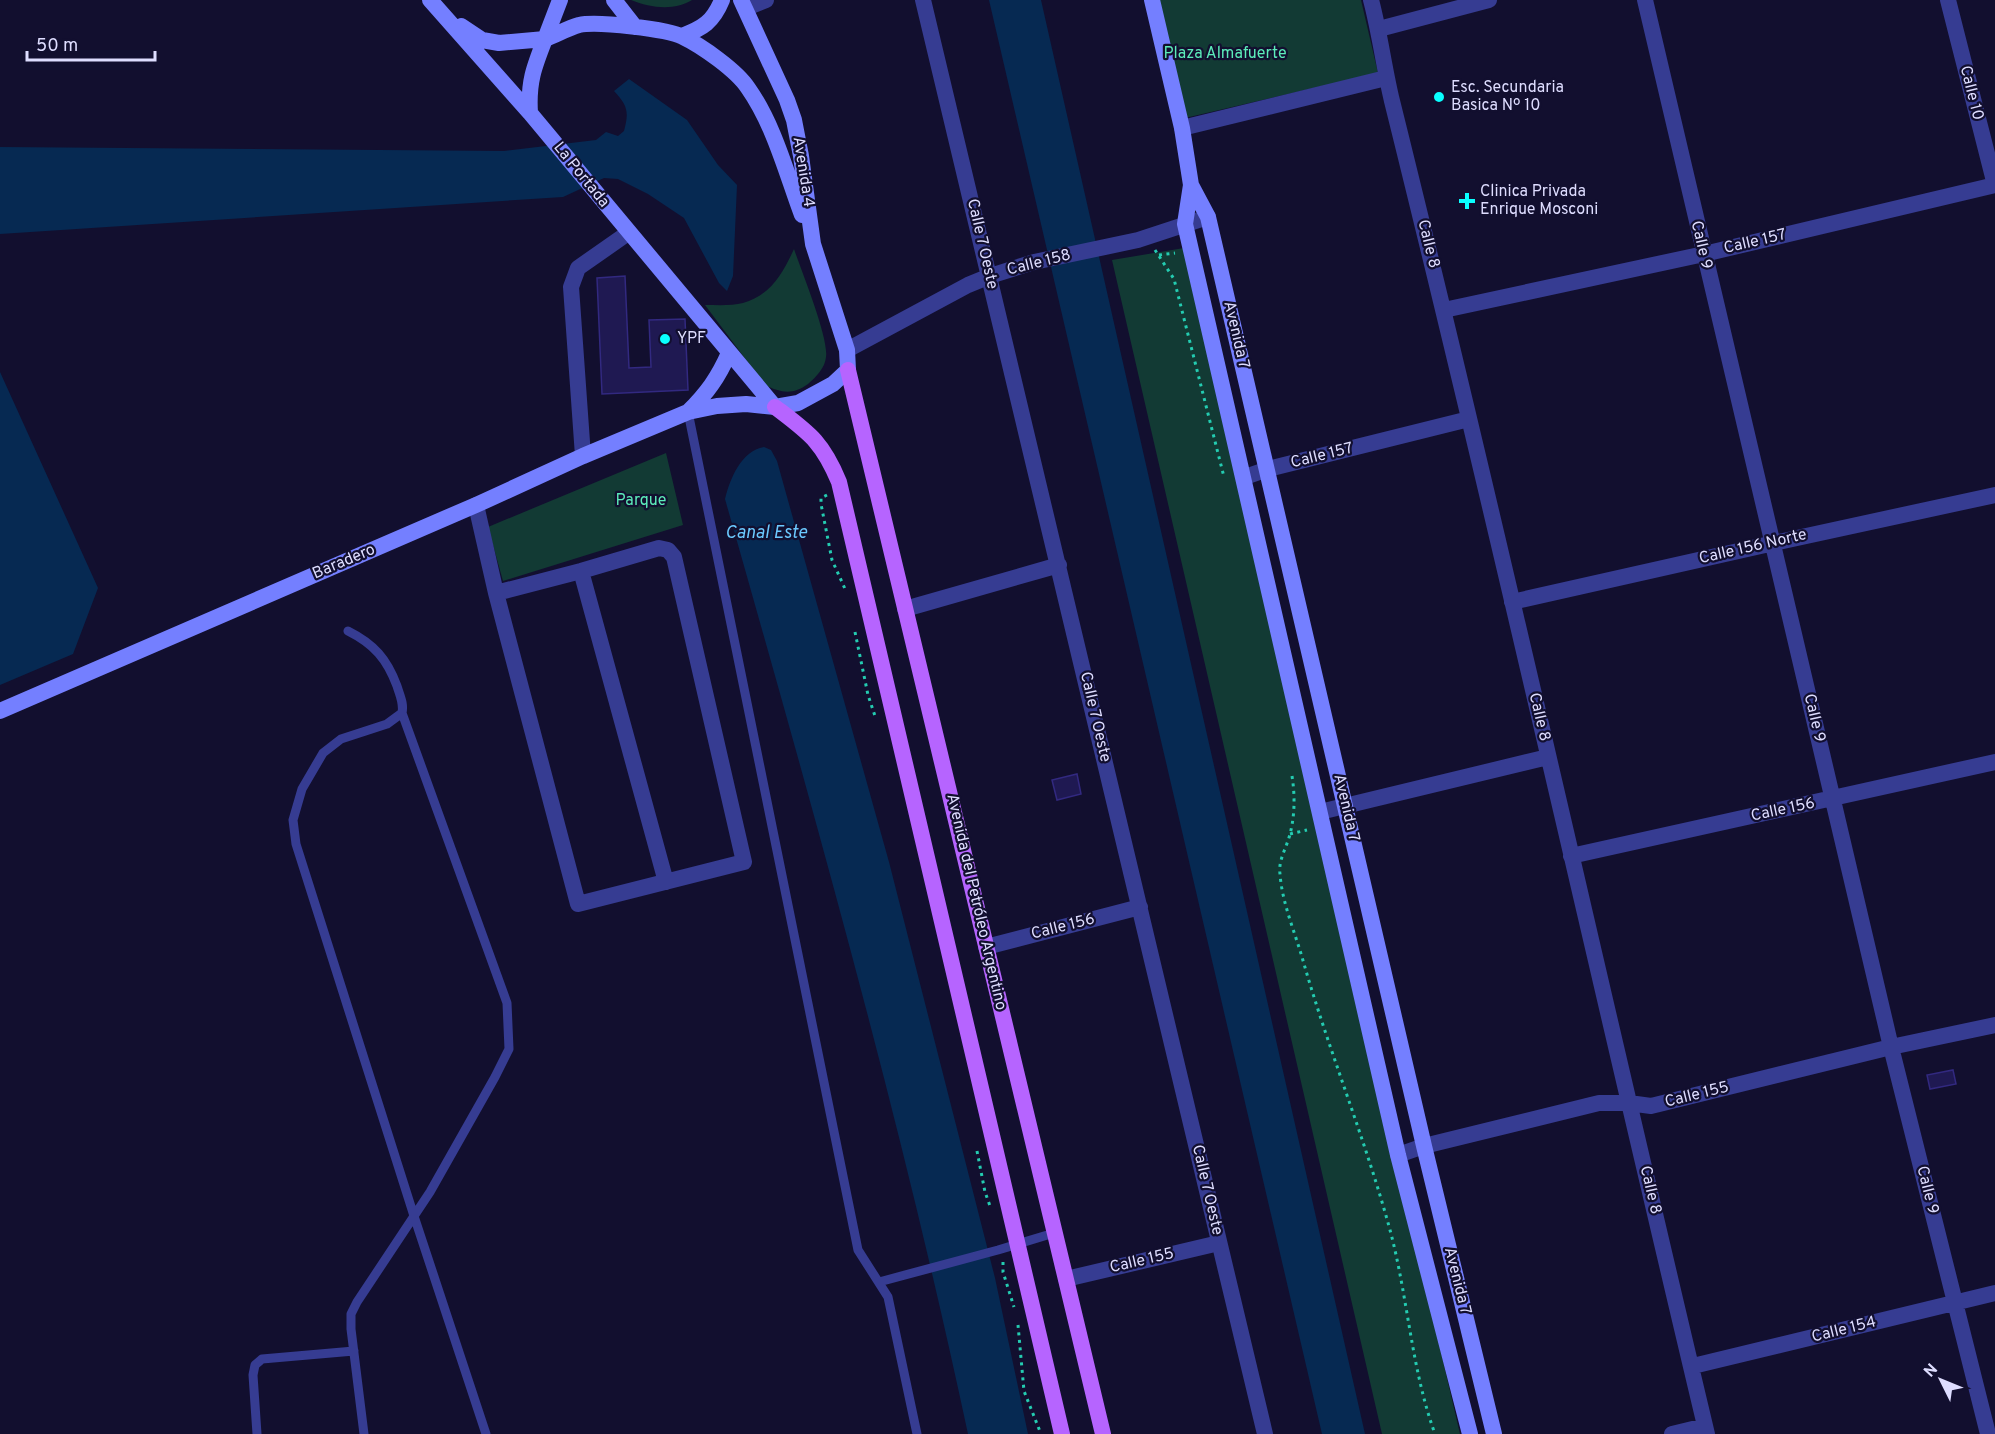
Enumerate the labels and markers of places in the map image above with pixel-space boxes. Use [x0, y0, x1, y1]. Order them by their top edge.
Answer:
place label: Esc. Secundaria Basica Nº 10 [1451, 78, 1564, 116]
marker: Esc. Secundaria Basica Nº 10 [1432, 90, 1446, 104]
place label: Clinica Privada Enrique Mosconi [1480, 182, 1598, 220]
marker: Clinica Privada Enrique Mosconi [1458, 192, 1476, 210]
place label: YPF [677, 329, 706, 349]
marker: YPF [658, 332, 672, 346]

